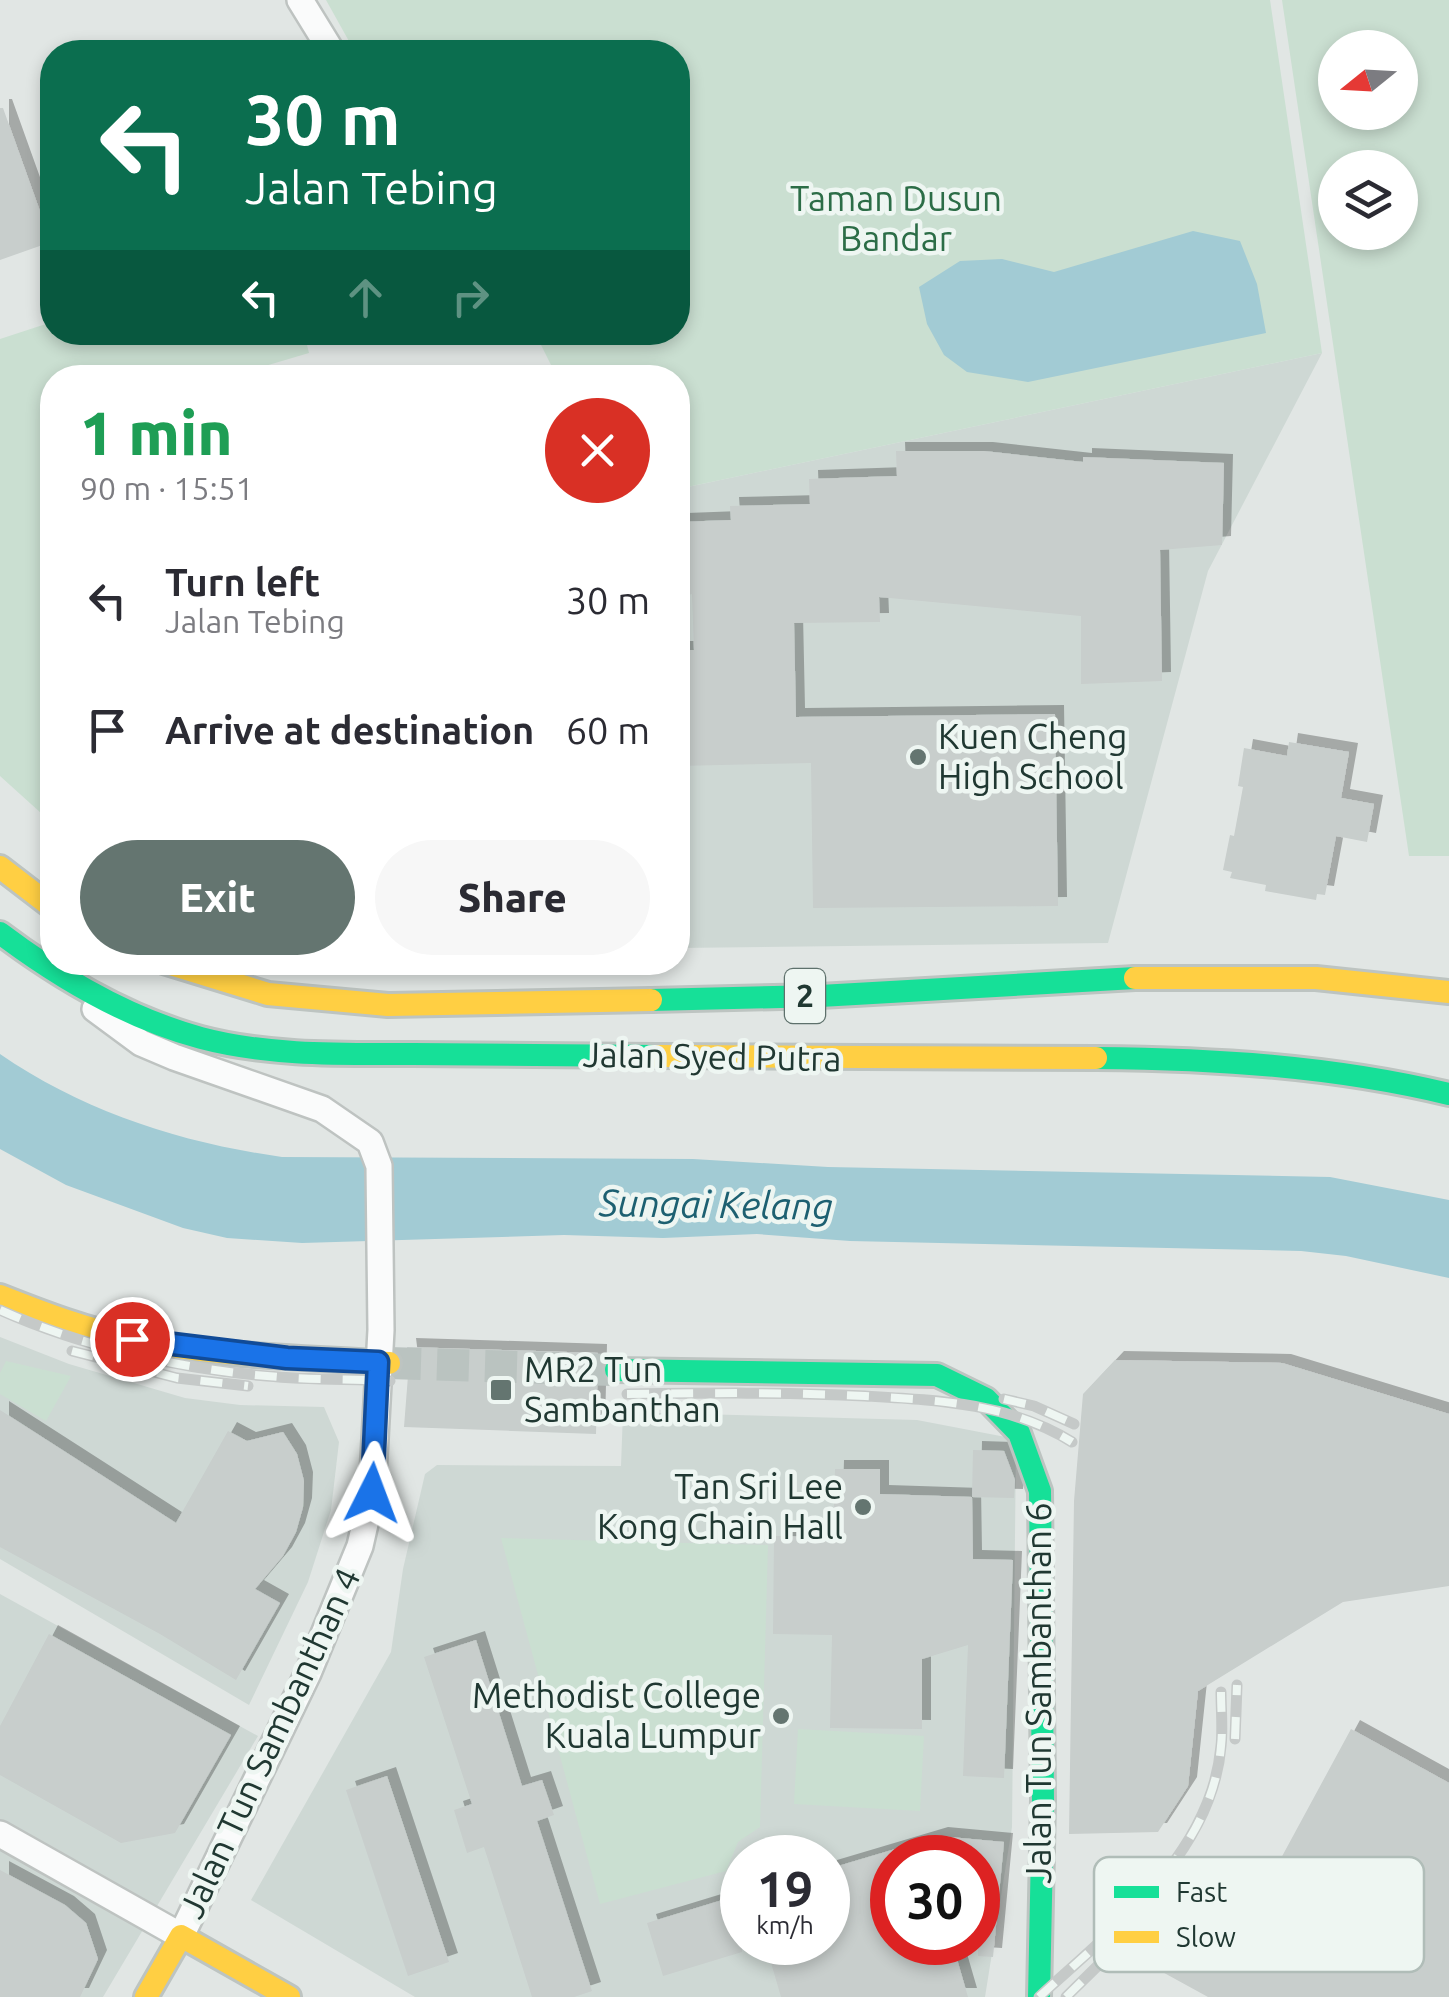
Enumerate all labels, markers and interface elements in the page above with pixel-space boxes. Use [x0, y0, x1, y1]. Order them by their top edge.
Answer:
north arrow [1318, 30, 1418, 130]
map controls [1318, 30, 1418, 250]
icon: left [80, 80, 210, 210]
text: 30 m [245, 80, 401, 158]
button: layers [1318, 150, 1418, 250]
text: Jalan Tebing [245, 162, 498, 213]
park label: Taman Dusun Bandar [790, 178, 1002, 258]
icon: left [233, 270, 288, 325]
icon: ahead [338, 270, 393, 325]
icon: right [443, 270, 498, 325]
button: close [545, 398, 650, 503]
text: 1 min [80, 399, 233, 466]
text: 90 m · 15:51 [80, 470, 254, 506]
text: Turn left [165, 561, 320, 603]
icon: left [80, 573, 135, 628]
text: 30 m [566, 579, 650, 621]
text: Jalan Tebing [165, 603, 345, 639]
icon: arrive [80, 703, 135, 758]
text: Arrive at destination [165, 709, 534, 751]
text: 60 m [566, 709, 650, 751]
place label: Kuen Cheng High School [938, 716, 1127, 796]
marker: Kuen Cheng High School [907, 746, 929, 768]
button: Exit [80, 840, 355, 955]
button: Share [375, 840, 650, 955]
road number: 2 [785, 969, 825, 1023]
street label: Jalan Syed Putra [582, 1034, 842, 1078]
water label: Sungai Kelang [598, 1181, 833, 1227]
pin [90, 1297, 175, 1382]
icon: arrive [105, 1312, 160, 1367]
place label: MR2 Tun Sambanthan [524, 1349, 721, 1429]
marker: MR2 Tun Sambanthan [488, 1377, 514, 1403]
position arrow [320, 1441, 424, 1545]
place label: Tan Sri Lee Kong Chain Hall [597, 1466, 843, 1546]
marker: Tan Sri Lee Kong Chain Hall [852, 1496, 874, 1518]
street label: Jalan Tun Sambanthan 6 [1018, 1502, 1058, 1884]
street label: Jalan Tun Sambanthan 4 [170, 1561, 368, 1924]
place label: Methodist College Kuala Lumpur [472, 1675, 761, 1755]
marker: Methodist College Kuala Lumpur [770, 1705, 792, 1727]
speed limit sign: 30 [870, 1835, 1000, 1965]
legend [1094, 1857, 1424, 1972]
text: 19 [757, 1860, 813, 1916]
text: Fast [1176, 1876, 1227, 1907]
text: km/h [756, 1911, 814, 1939]
text: Slow [1176, 1921, 1236, 1952]

